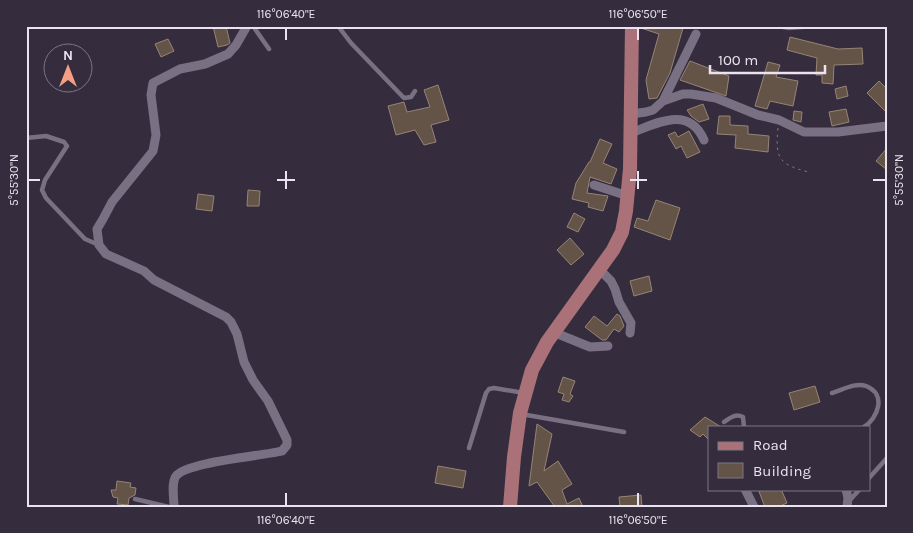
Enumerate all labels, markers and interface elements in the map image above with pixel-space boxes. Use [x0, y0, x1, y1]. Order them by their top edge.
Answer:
text: 116°06'40"E [257, 7, 315, 21]
text: 116°06'50"E [609, 7, 667, 21]
north arrow [42, 42, 92, 92]
scale bar [710, 42, 826, 74]
text: N [63, 47, 73, 64]
text: 100 m [718, 51, 758, 69]
text: 5°55'30"N [7, 154, 21, 206]
text: 5°55'30"N [892, 154, 906, 206]
legend [708, 426, 870, 490]
text: Road [753, 436, 788, 454]
text: Building [753, 462, 811, 480]
text: 116°06'40"E [257, 513, 315, 527]
text: 116°06'50"E [609, 513, 667, 527]

